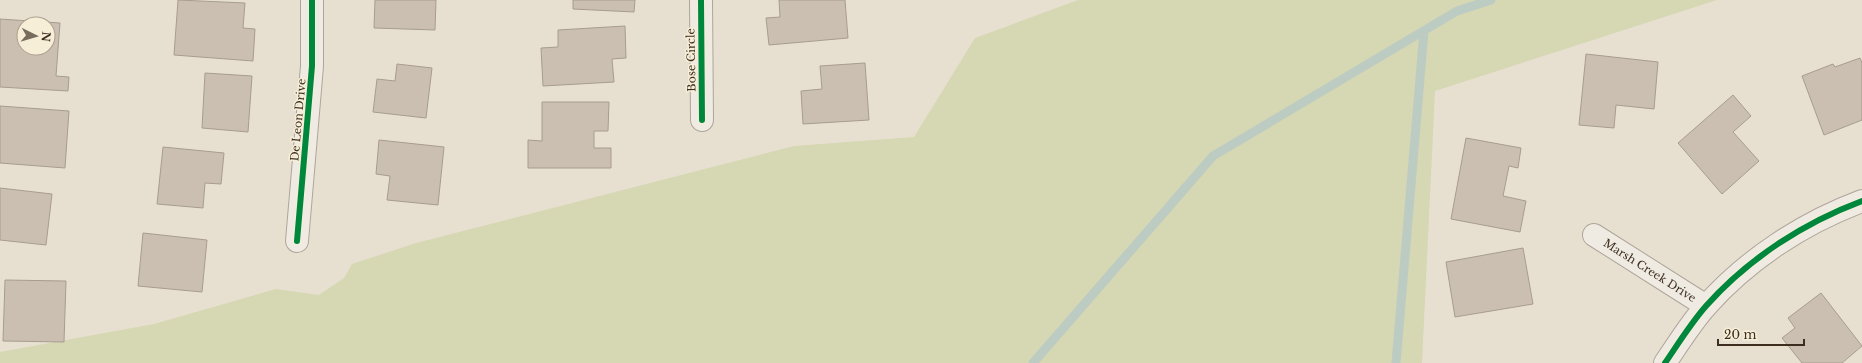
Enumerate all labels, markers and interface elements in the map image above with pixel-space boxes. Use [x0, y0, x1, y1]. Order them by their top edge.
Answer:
north arrow [16, 16, 56, 56]
street label: Bose Circle [683, 28, 699, 92]
text: N [38, 31, 53, 43]
street label: De Leon Drive [287, 78, 309, 162]
street label: Marsh Creek Drive [1601, 236, 1699, 305]
scale bar [1718, 321, 1804, 347]
text: 20 m [1724, 327, 1756, 342]

